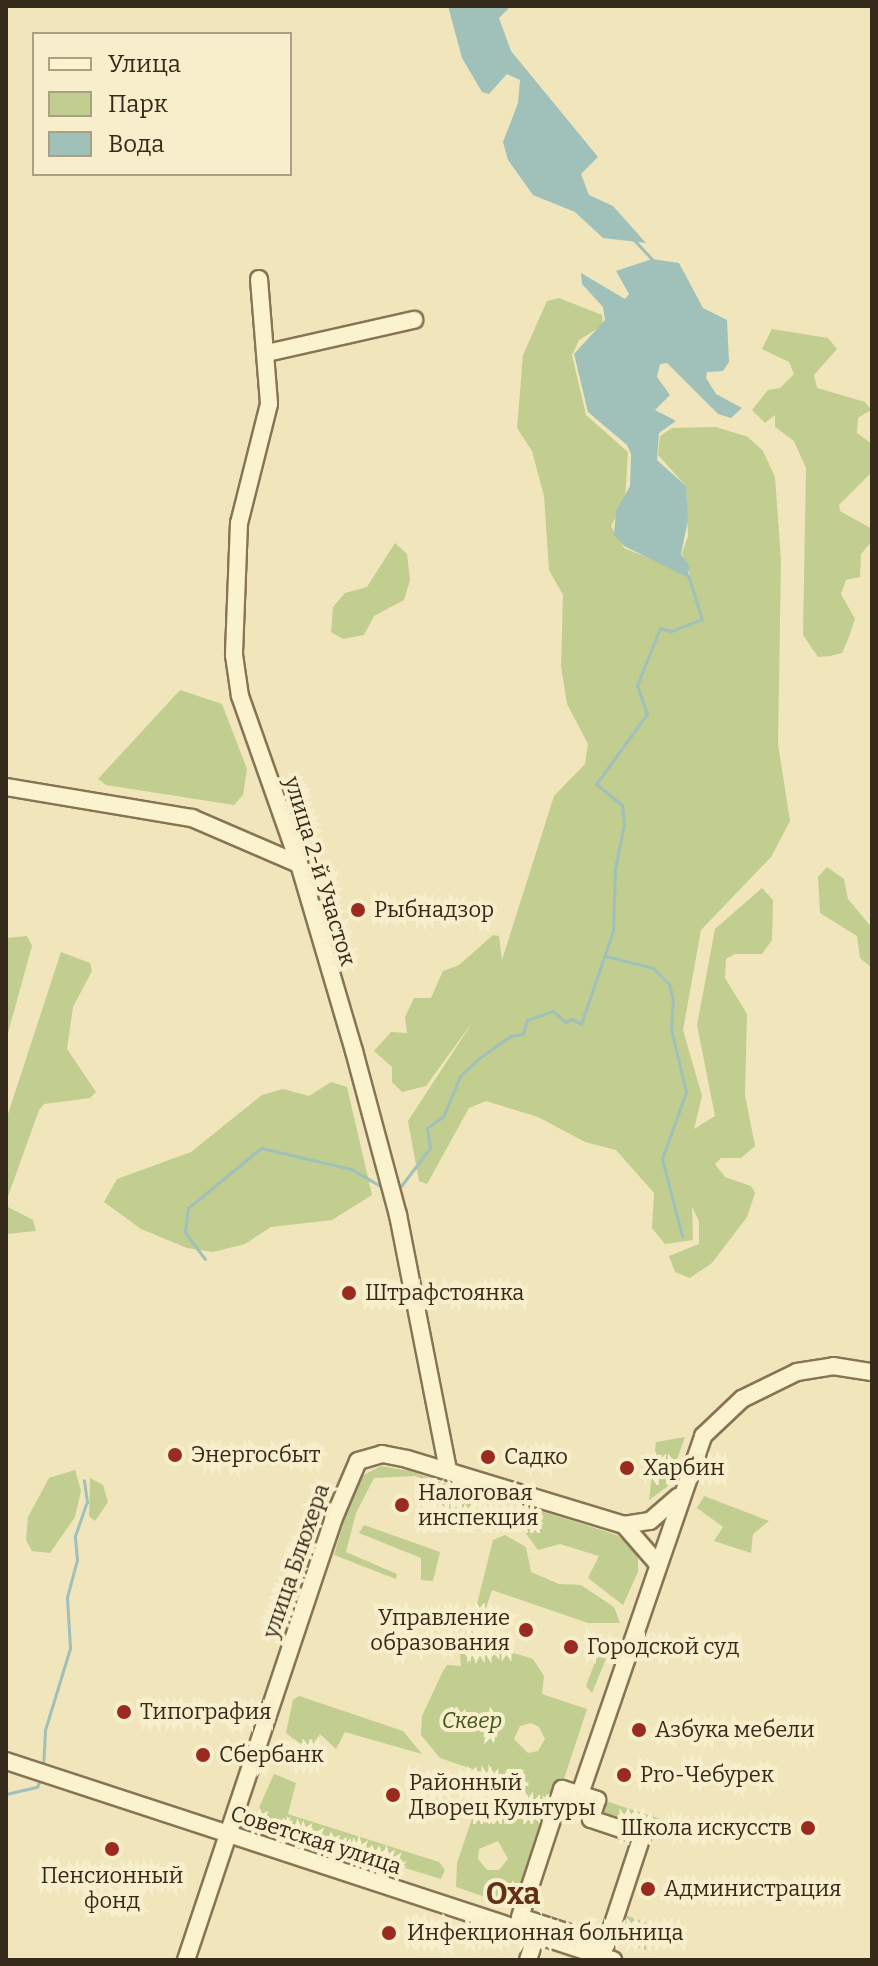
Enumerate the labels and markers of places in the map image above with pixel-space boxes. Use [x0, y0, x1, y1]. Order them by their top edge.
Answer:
place label: Рыбнадзор [374, 897, 494, 923]
marker: Рыбнадзор [349, 901, 367, 919]
place label: Штрафстоянка [365, 1280, 524, 1306]
marker: Штрафстоянка [340, 1284, 358, 1302]
place label: Энергосбыт [191, 1442, 320, 1468]
place label: Садко [504, 1444, 568, 1470]
marker: Энергосбыт [166, 1446, 184, 1464]
marker: Садко [479, 1448, 497, 1466]
place label: Харбин [643, 1455, 725, 1481]
marker: Харбин [618, 1459, 636, 1477]
place label: Налоговая инспекция [418, 1479, 538, 1530]
marker: Налоговая инспекция [393, 1496, 411, 1514]
place label: Управление образования [370, 1604, 510, 1656]
marker: Управление образования [517, 1621, 535, 1639]
place label: Городской суд [587, 1634, 739, 1660]
marker: Городской суд [562, 1638, 580, 1656]
place label: Типография [140, 1699, 271, 1725]
marker: Типография [115, 1703, 133, 1721]
place label: Азбука мебели [655, 1717, 815, 1743]
marker: Азбука мебели [630, 1721, 648, 1739]
place label: Сбербанк [219, 1742, 324, 1768]
marker: Сбербанк [194, 1746, 212, 1764]
place label: Pro-Чебурек [640, 1762, 774, 1788]
marker: Pro-Чебурек [615, 1766, 633, 1784]
place label: Районный Дворец Культуры [409, 1769, 596, 1820]
marker: Районный Дворец Культуры [384, 1786, 402, 1804]
place label: Школа искусств [621, 1815, 792, 1841]
marker: Школа искусств [799, 1819, 817, 1837]
marker: Пенсионный фонд [103, 1840, 121, 1858]
place label: Пенсионный фонд [41, 1862, 183, 1914]
place label: Администрация [664, 1876, 842, 1902]
marker: Администрация [639, 1880, 657, 1898]
place label: Инфекционная больница [407, 1920, 684, 1946]
marker: Инфекционная больница [378, 1922, 400, 1944]

